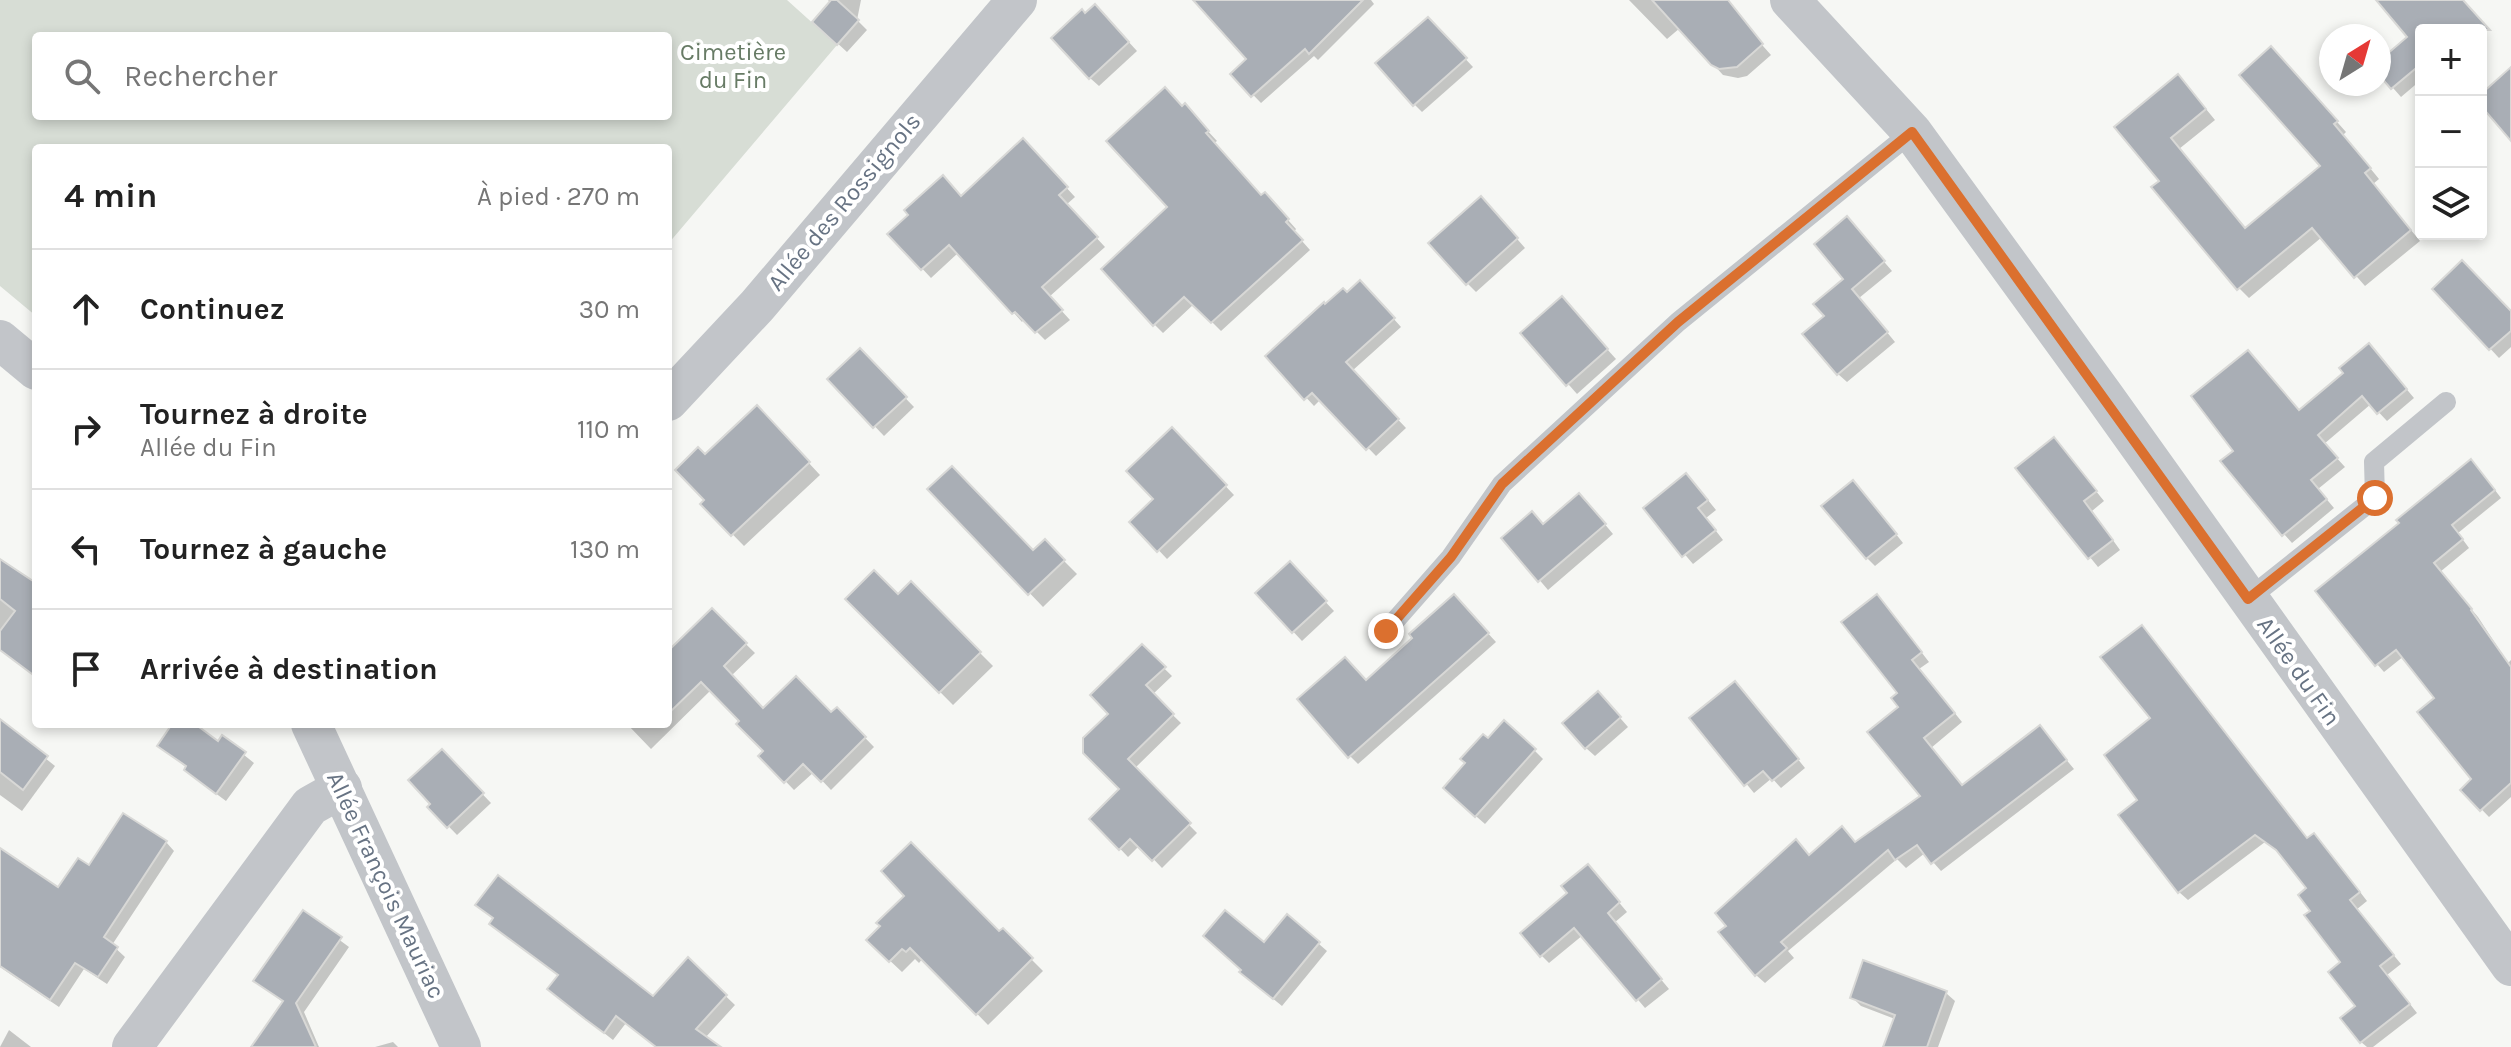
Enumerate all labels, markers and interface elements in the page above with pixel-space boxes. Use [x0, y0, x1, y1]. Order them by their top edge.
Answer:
north arrow [2319, 24, 2391, 96]
map controls [2415, 24, 2487, 240]
button: + [2415, 24, 2487, 96]
search box [32, 32, 672, 120]
park label: Cimetière du Fin [680, 38, 786, 94]
icon: search [60, 54, 104, 98]
text: Rechercher [124, 58, 277, 94]
button: − [2415, 96, 2487, 168]
street label: Allée des Rossignols [762, 108, 926, 296]
button: layers [2415, 168, 2487, 240]
text: 4 min [64, 176, 157, 216]
text: À pied · 270 m [477, 181, 640, 212]
icon: ahead [64, 287, 108, 331]
text: Continuez [140, 291, 285, 327]
text: 30 m [579, 294, 640, 325]
text: Tournez à droite [140, 396, 368, 432]
icon: right [64, 407, 108, 451]
text: 110 m [577, 414, 640, 445]
text: Allée du Fin [140, 432, 277, 463]
route start [2357, 480, 2393, 516]
icon: left [64, 527, 108, 571]
text: Tournez à gauche [140, 531, 387, 567]
text: 130 m [570, 534, 640, 565]
street label: Allée du Fin [2251, 611, 2347, 731]
route end [1368, 613, 1404, 649]
icon: arrive [64, 647, 108, 691]
text: Arrivée à destination [140, 651, 438, 687]
street label: Allée François Mauriac [321, 767, 451, 1003]

